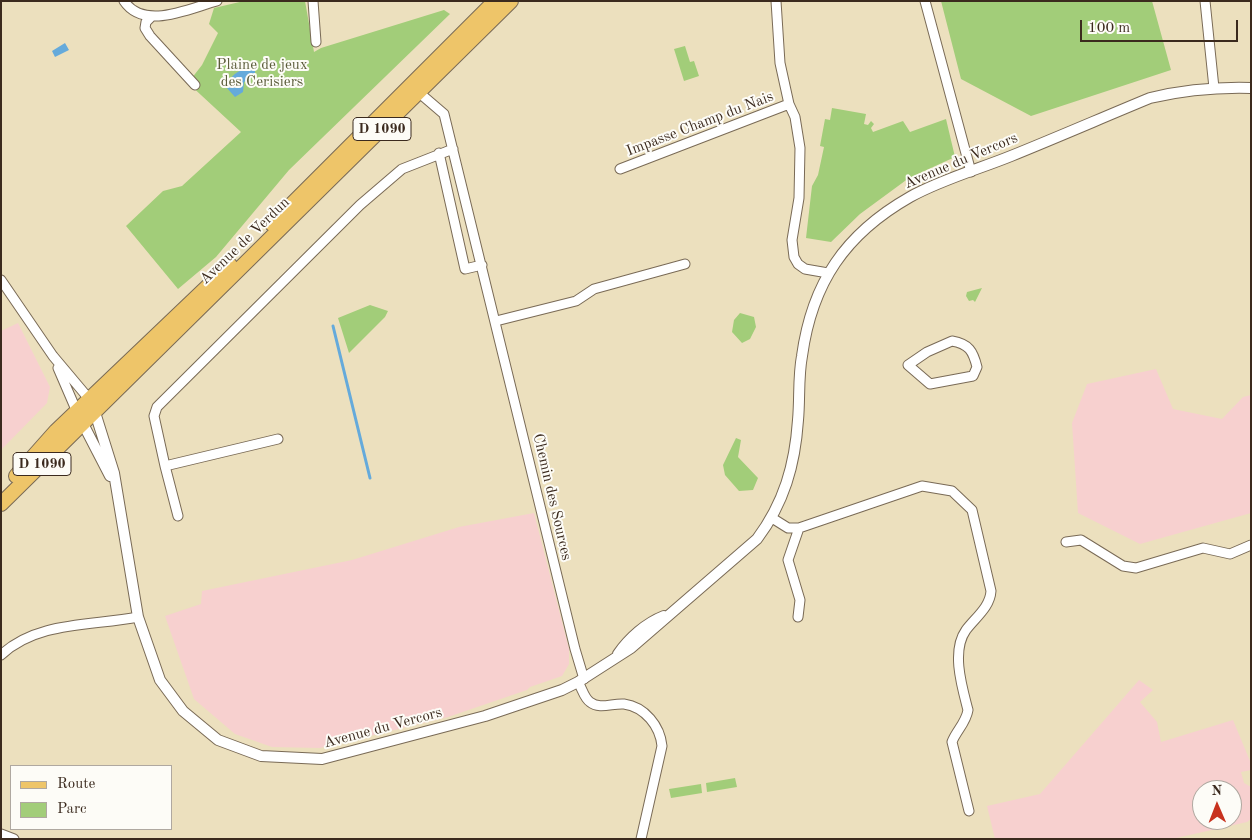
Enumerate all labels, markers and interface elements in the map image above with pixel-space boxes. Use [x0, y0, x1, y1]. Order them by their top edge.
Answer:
scale bar [1082, 10, 1240, 42]
text: 100 m [1088, 21, 1130, 36]
park label: Plaine de jeux des Cerisiers [216, 56, 308, 91]
street label: Impasse Champ du Nais [624, 88, 776, 160]
road number: D 1090 [353, 118, 411, 140]
street label: Avenue du Vercors [901, 129, 1021, 193]
street label: Avenue de Verdun [196, 194, 294, 288]
street label: Chemin des Sources [529, 432, 575, 562]
road number: D 1090 [13, 452, 71, 476]
street label: Avenue du Vercors [322, 704, 444, 752]
legend [10, 765, 172, 830]
text: Route [57, 777, 95, 792]
north arrow [1192, 780, 1242, 830]
text: N [1211, 784, 1222, 798]
text: Parc [57, 802, 87, 817]

